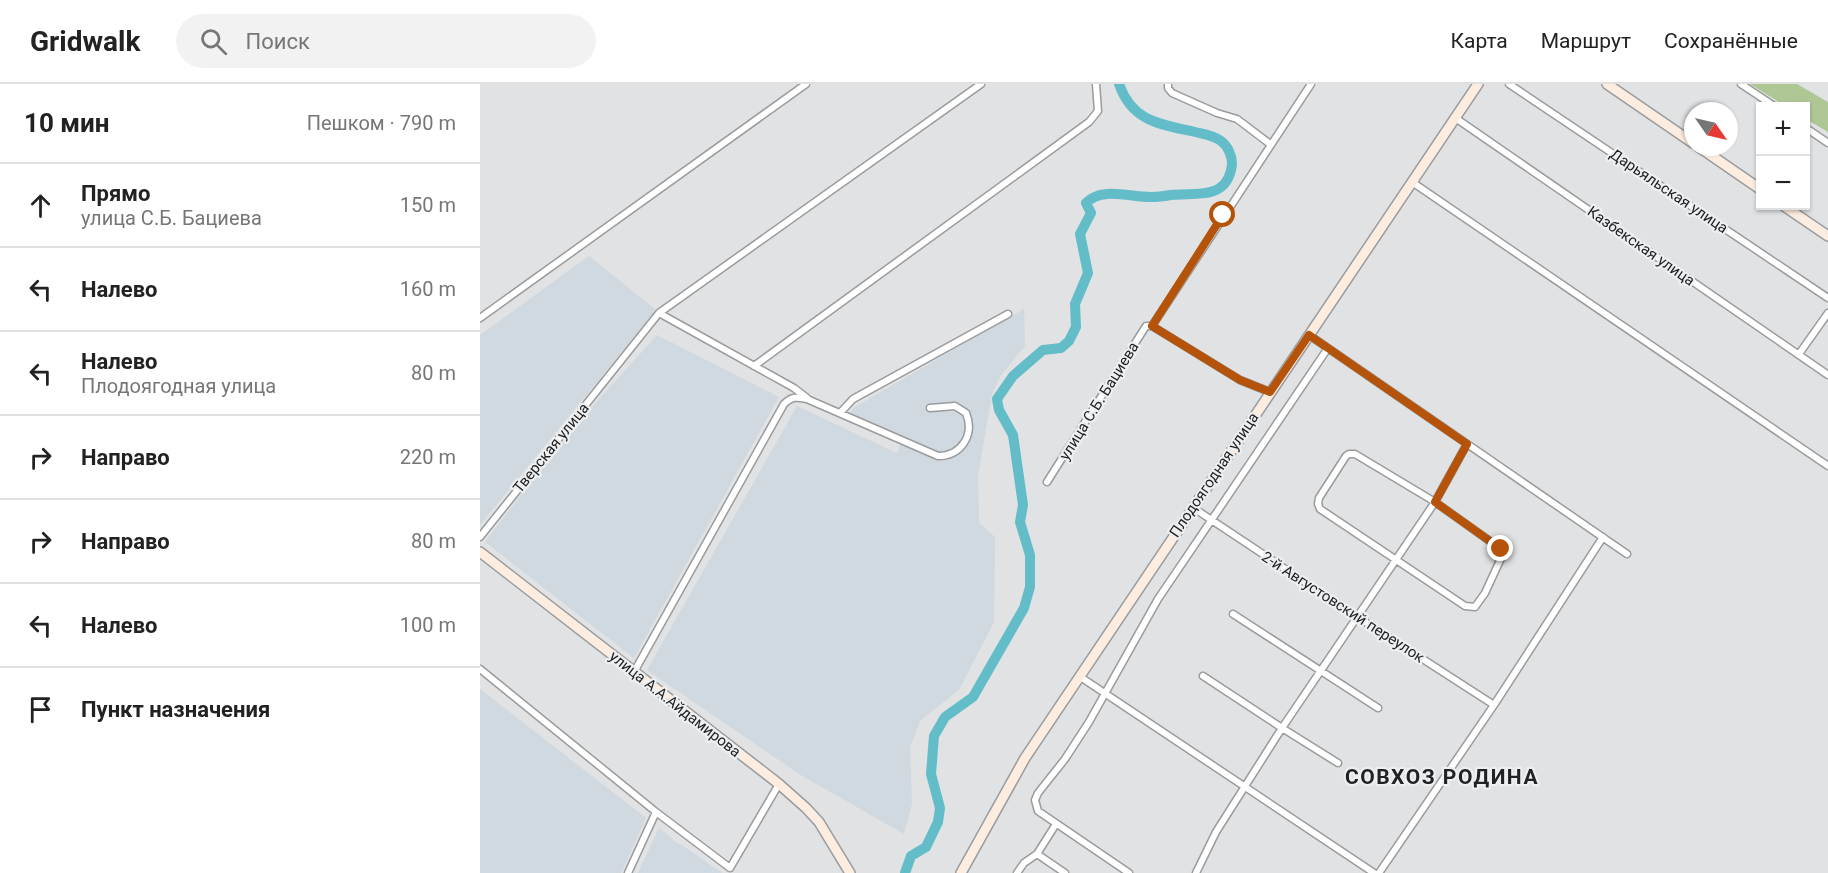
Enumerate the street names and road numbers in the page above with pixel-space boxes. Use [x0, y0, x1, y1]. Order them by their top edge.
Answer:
street label: Дарьяльская улица [1607, 145, 1731, 237]
street label: Казбекская улица [1584, 202, 1698, 290]
street label: улица С.Б. Бациева [1055, 339, 1143, 463]
street label: Тверская улица [509, 399, 593, 497]
street label: Плодоягодная улица [1166, 409, 1262, 541]
street label: 2-й Августовский переулок [1258, 548, 1428, 666]
street label: улица А.А.Айдамирова [606, 647, 744, 761]

